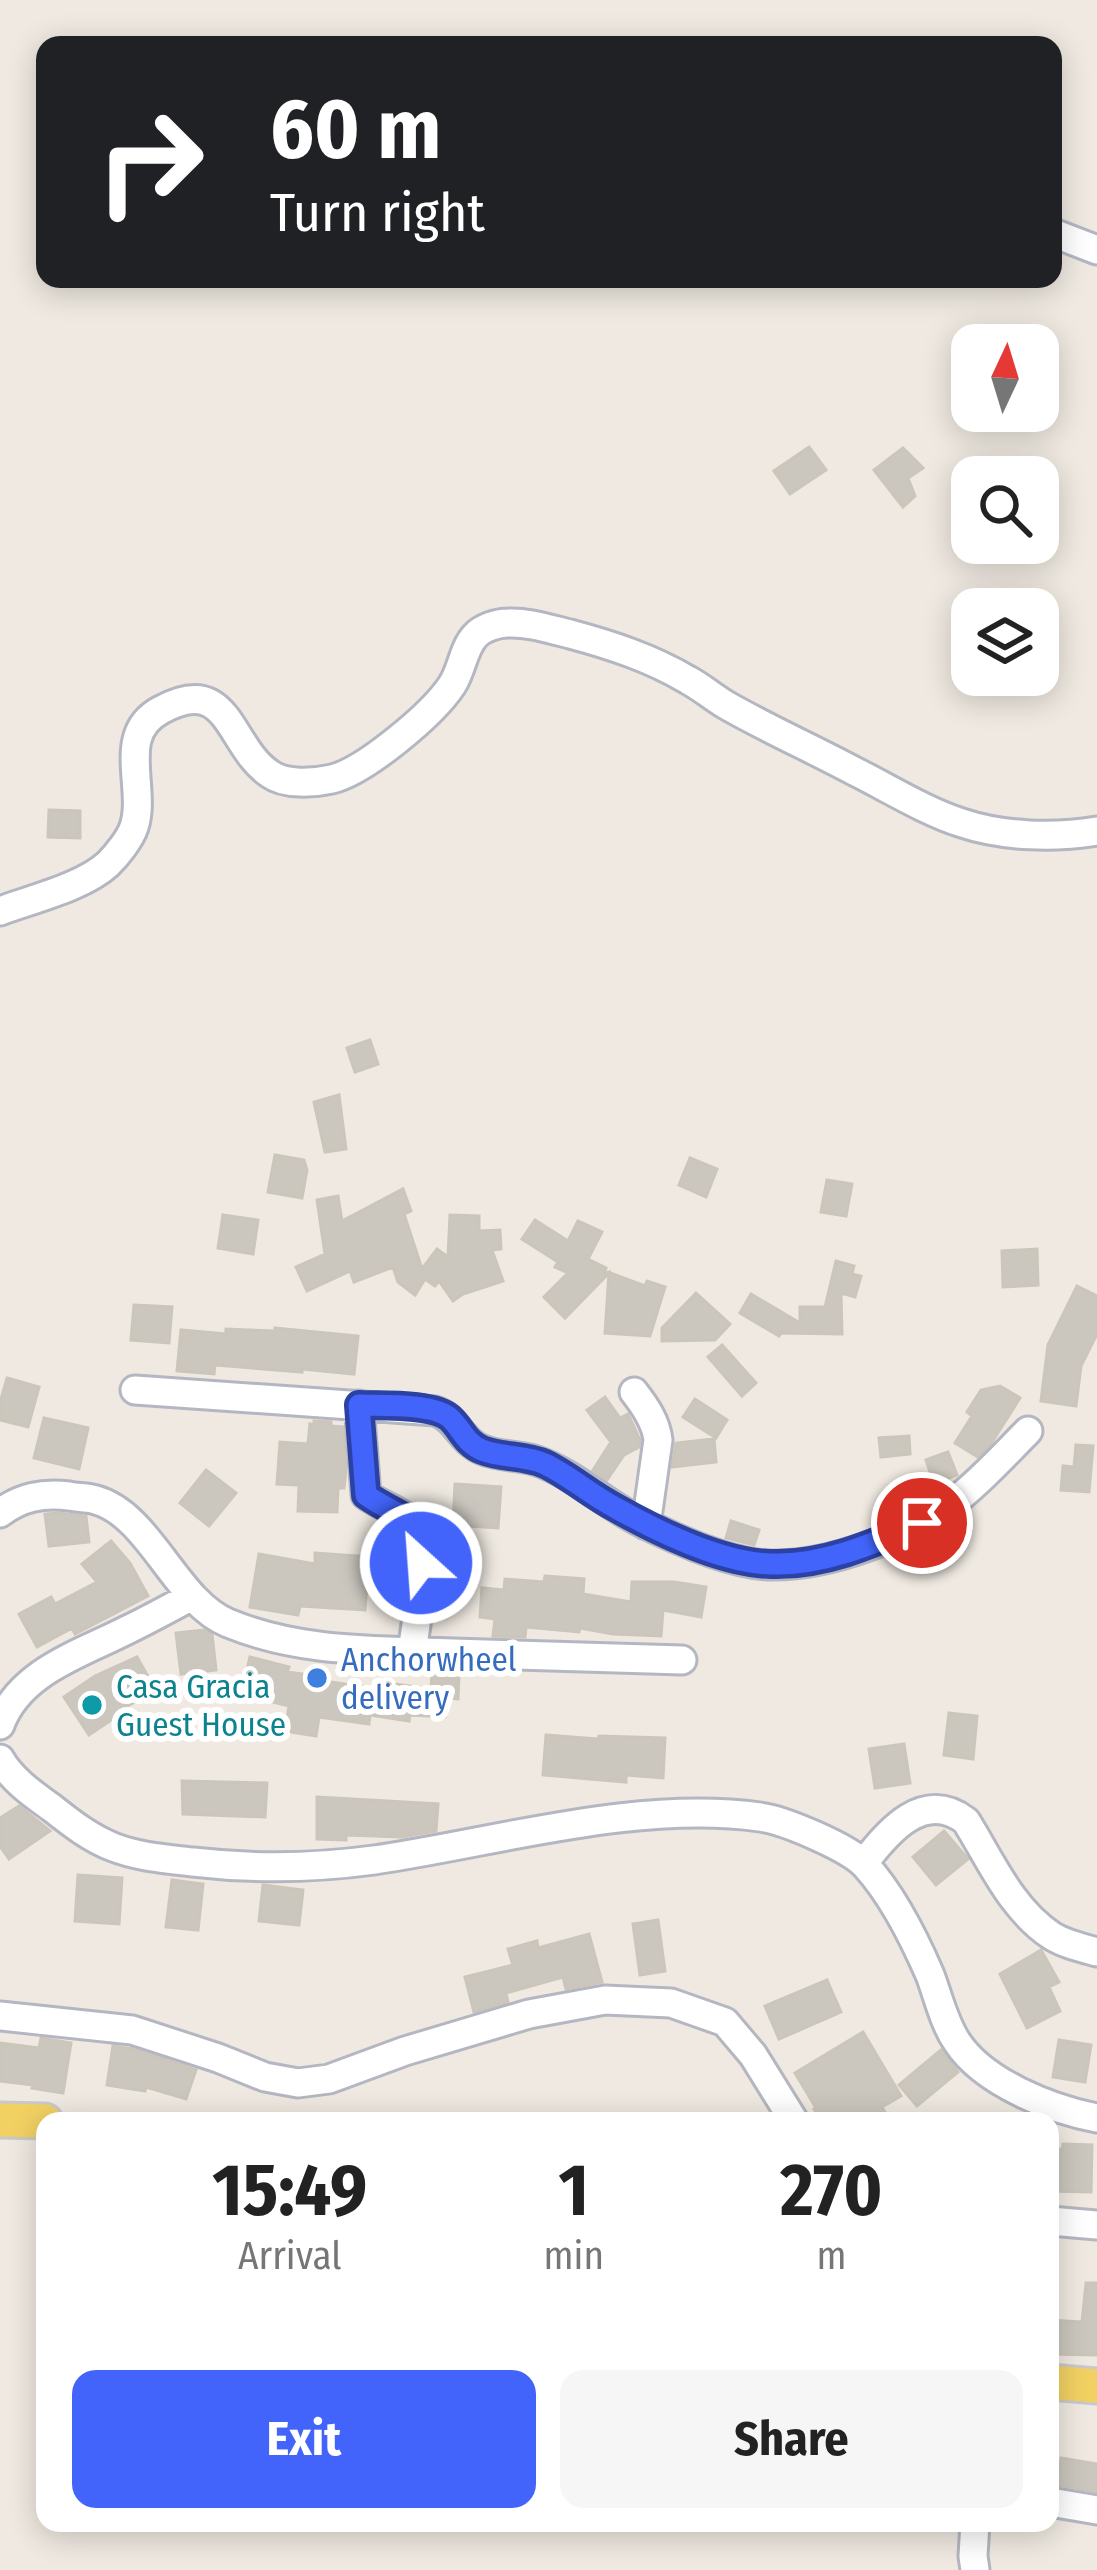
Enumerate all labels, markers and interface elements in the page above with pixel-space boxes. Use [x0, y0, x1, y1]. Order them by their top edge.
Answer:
text: 60 m [270, 79, 441, 180]
icon: right [72, 84, 228, 240]
text: Turn right [270, 181, 485, 245]
north arrow [951, 324, 1059, 432]
map controls [951, 324, 1059, 696]
button: search [951, 456, 1059, 564]
button: layers [951, 588, 1059, 696]
pin [871, 1472, 973, 1574]
icon: arrive [889, 1490, 955, 1556]
position arrow [358, 1500, 484, 1626]
place label: Anchorwheel delivery [341, 1640, 517, 1718]
marker: Anchorwheel delivery [304, 1665, 330, 1691]
place label: Casa Gracia Guest House [116, 1667, 286, 1745]
marker: Casa Gracia Guest House [79, 1692, 105, 1718]
text: 15:49 [212, 2148, 367, 2234]
text: 1 [559, 2148, 589, 2234]
text: 270 [780, 2148, 883, 2234]
text: Arrival [238, 2233, 341, 2279]
text: min [544, 2233, 604, 2279]
text: m [816, 2233, 846, 2279]
button: Exit [72, 2370, 536, 2508]
button: Share [560, 2370, 1023, 2508]

